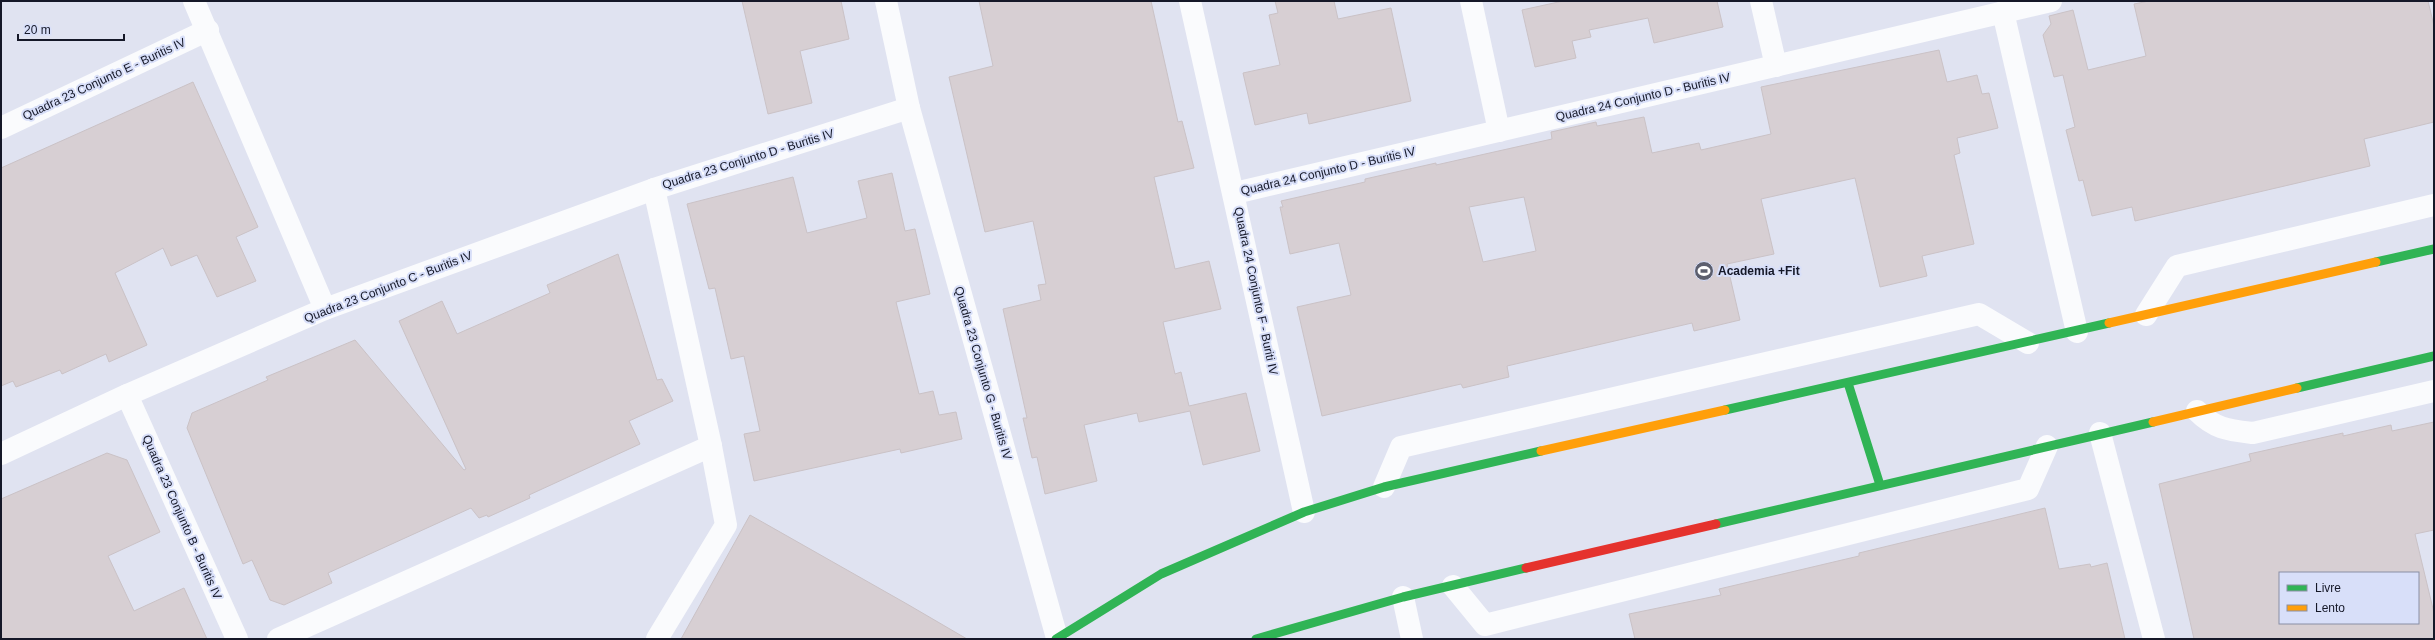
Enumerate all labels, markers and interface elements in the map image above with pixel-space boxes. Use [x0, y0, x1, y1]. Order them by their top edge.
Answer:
scale bar [18, 16, 124, 42]
text: 20 m [24, 23, 51, 37]
street label: Quadra 23 Conjunto E - Buritis IV [20, 35, 188, 123]
street label: Quadra 24 Conjunto D - Buritis IV [1554, 70, 1732, 124]
street label: Quadra 23 Conjunto D - Buritis IV [660, 126, 836, 192]
street label: Quadra 24 Conjunto D - Buritis IV [1239, 144, 1417, 198]
street label: Quadra 24 Conjunto F - Buriti IV [1231, 206, 1281, 376]
street label: Quadra 23 Conjunto C - Buritis IV [302, 248, 474, 326]
sports icon: Academia +Fit [1693, 260, 1715, 282]
place label: Academia +Fit [1718, 264, 1800, 278]
street label: Quadra 23 Conjunto G - Buritis IV [952, 285, 1014, 461]
street label: Quadra 23 Conjunto B - Buritis IV [139, 433, 225, 601]
legend [2279, 572, 2419, 624]
text: Livre [2315, 581, 2341, 595]
text: Lento [2315, 601, 2345, 615]

